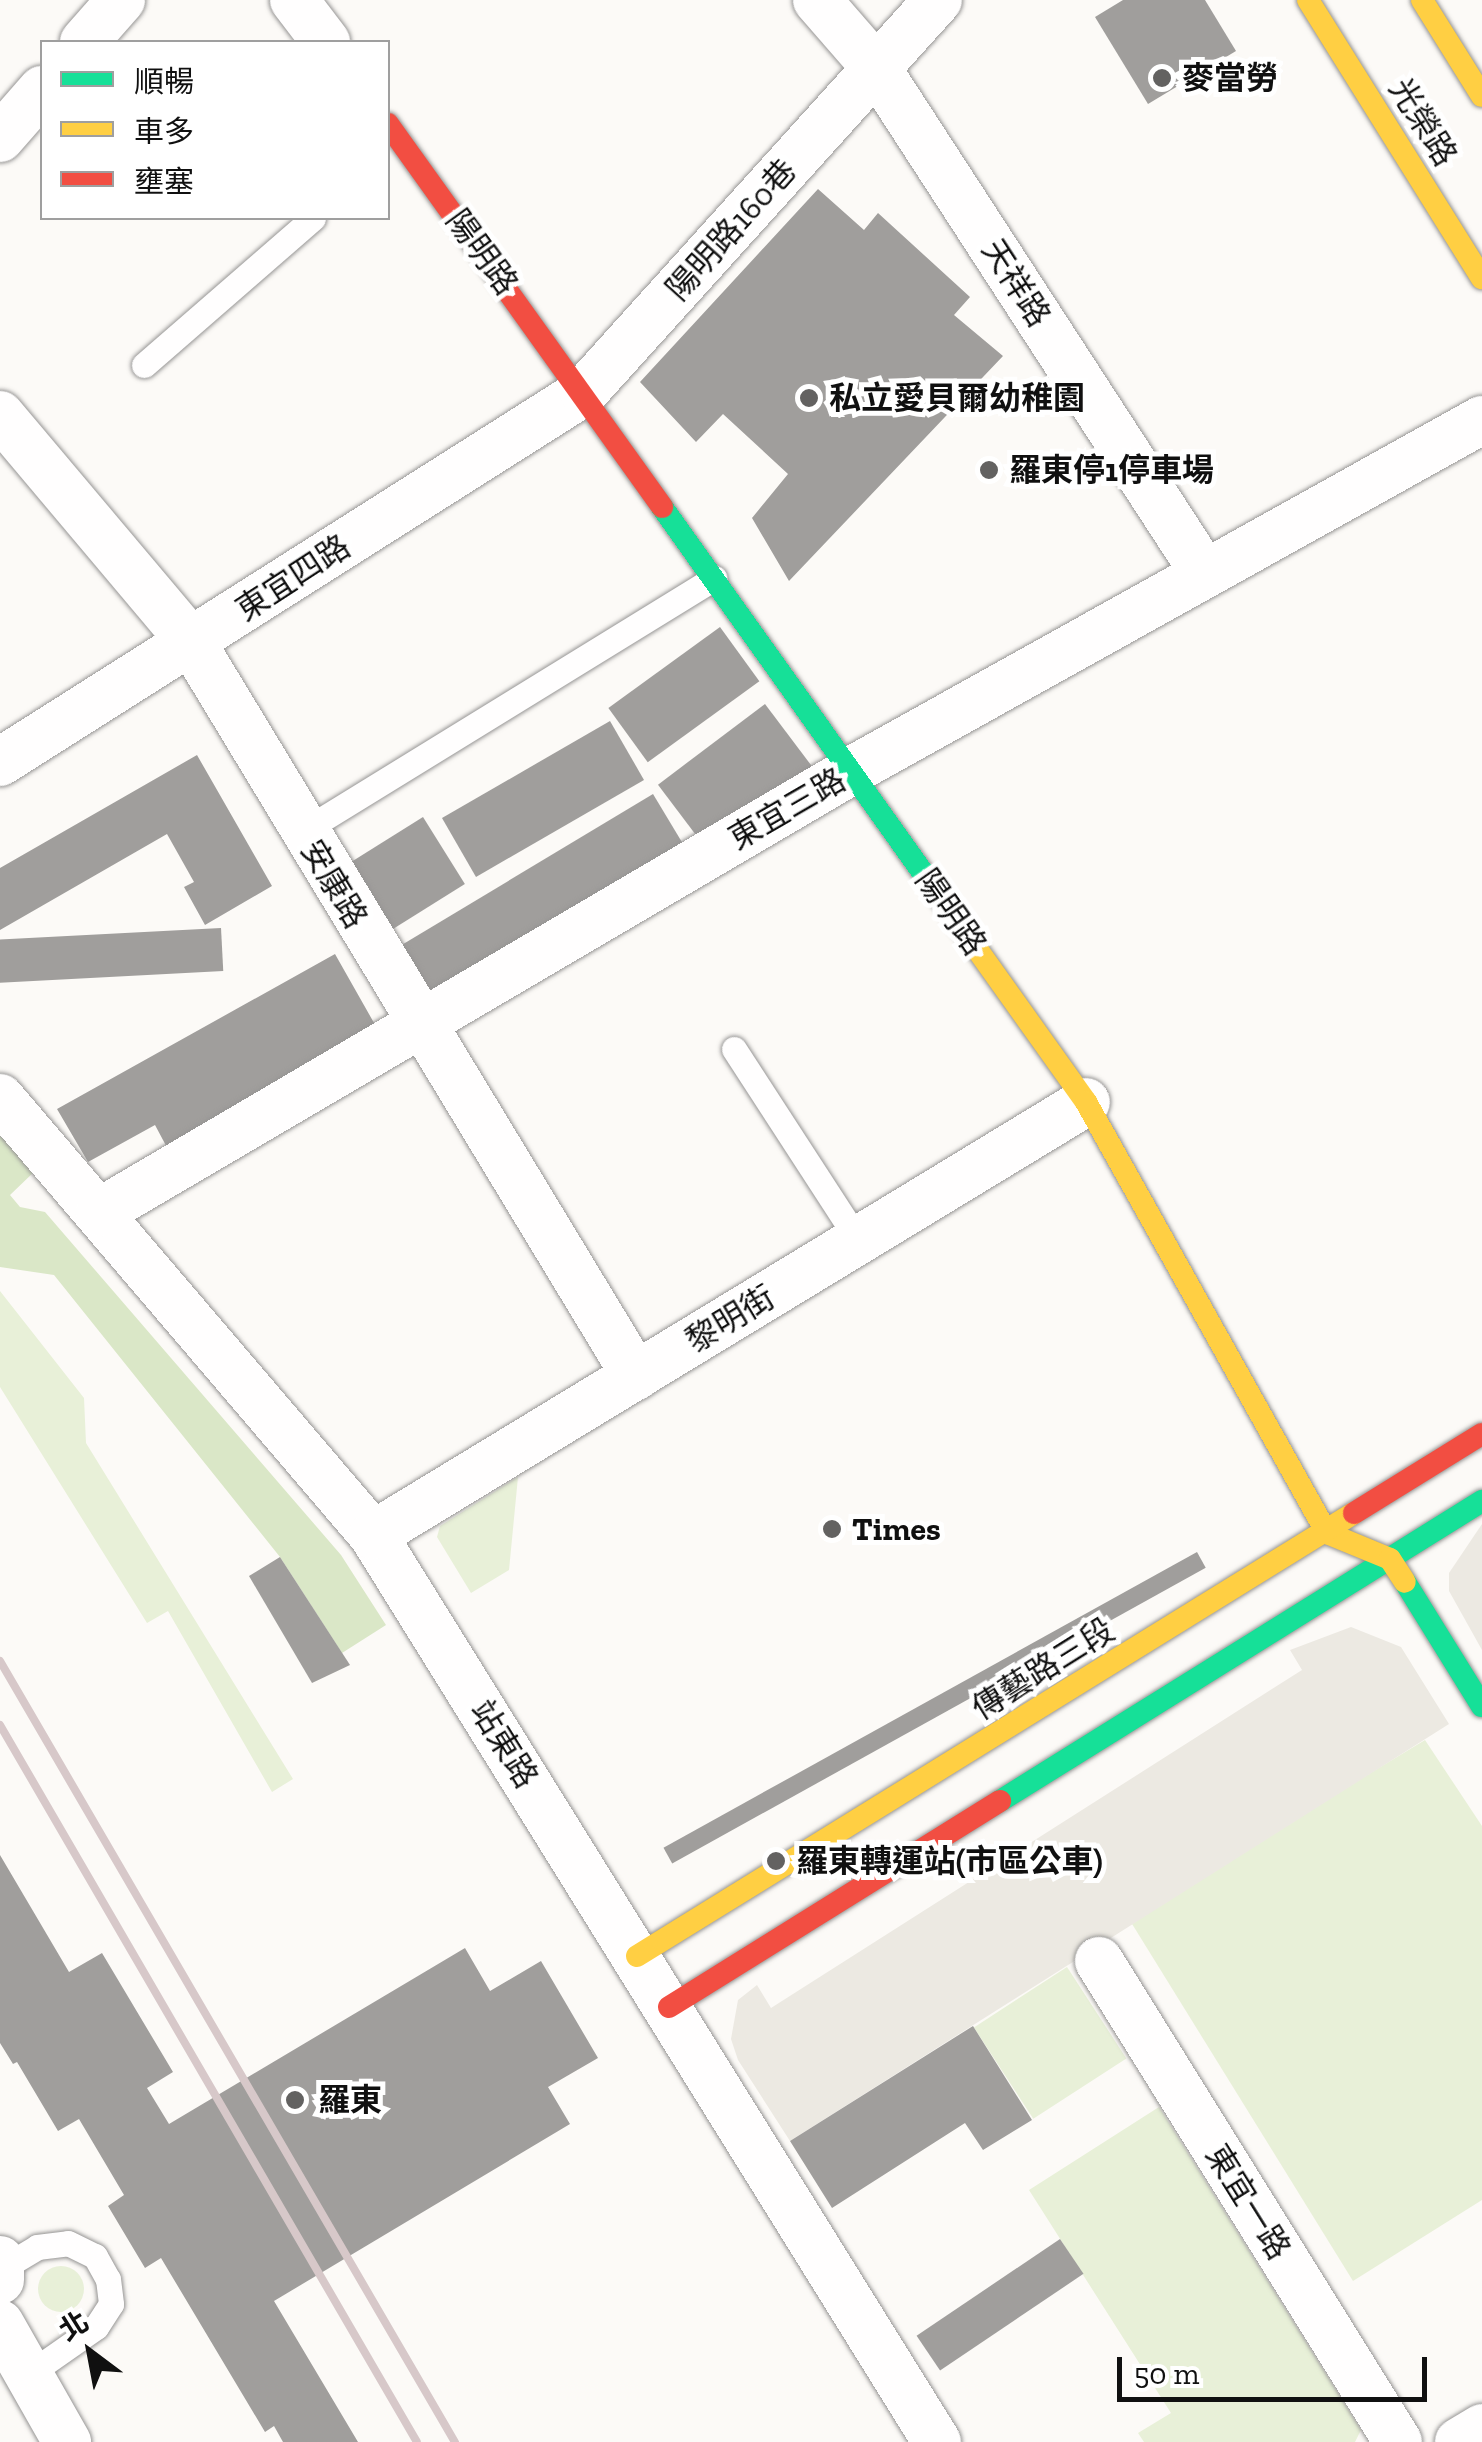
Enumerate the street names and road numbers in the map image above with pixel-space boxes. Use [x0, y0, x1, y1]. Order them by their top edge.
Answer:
street label: 光榮路 [1381, 71, 1465, 173]
street label: 陽明路160巷 [658, 152, 804, 308]
street label: 陽明路 [438, 202, 526, 302]
street label: 天祥路 [974, 232, 1058, 334]
street label: 東宜四路 [229, 527, 357, 629]
street label: 東宜三路 [722, 760, 852, 858]
street label: 安康路 [293, 833, 375, 935]
street label: 陽明路 [908, 862, 994, 962]
street label: 黎明街 [679, 1278, 781, 1360]
street label: 傳藝路三段 [965, 1610, 1121, 1728]
street label: 站東路 [462, 1693, 546, 1795]
street label: 東宜一路 [1198, 2138, 1298, 2266]

